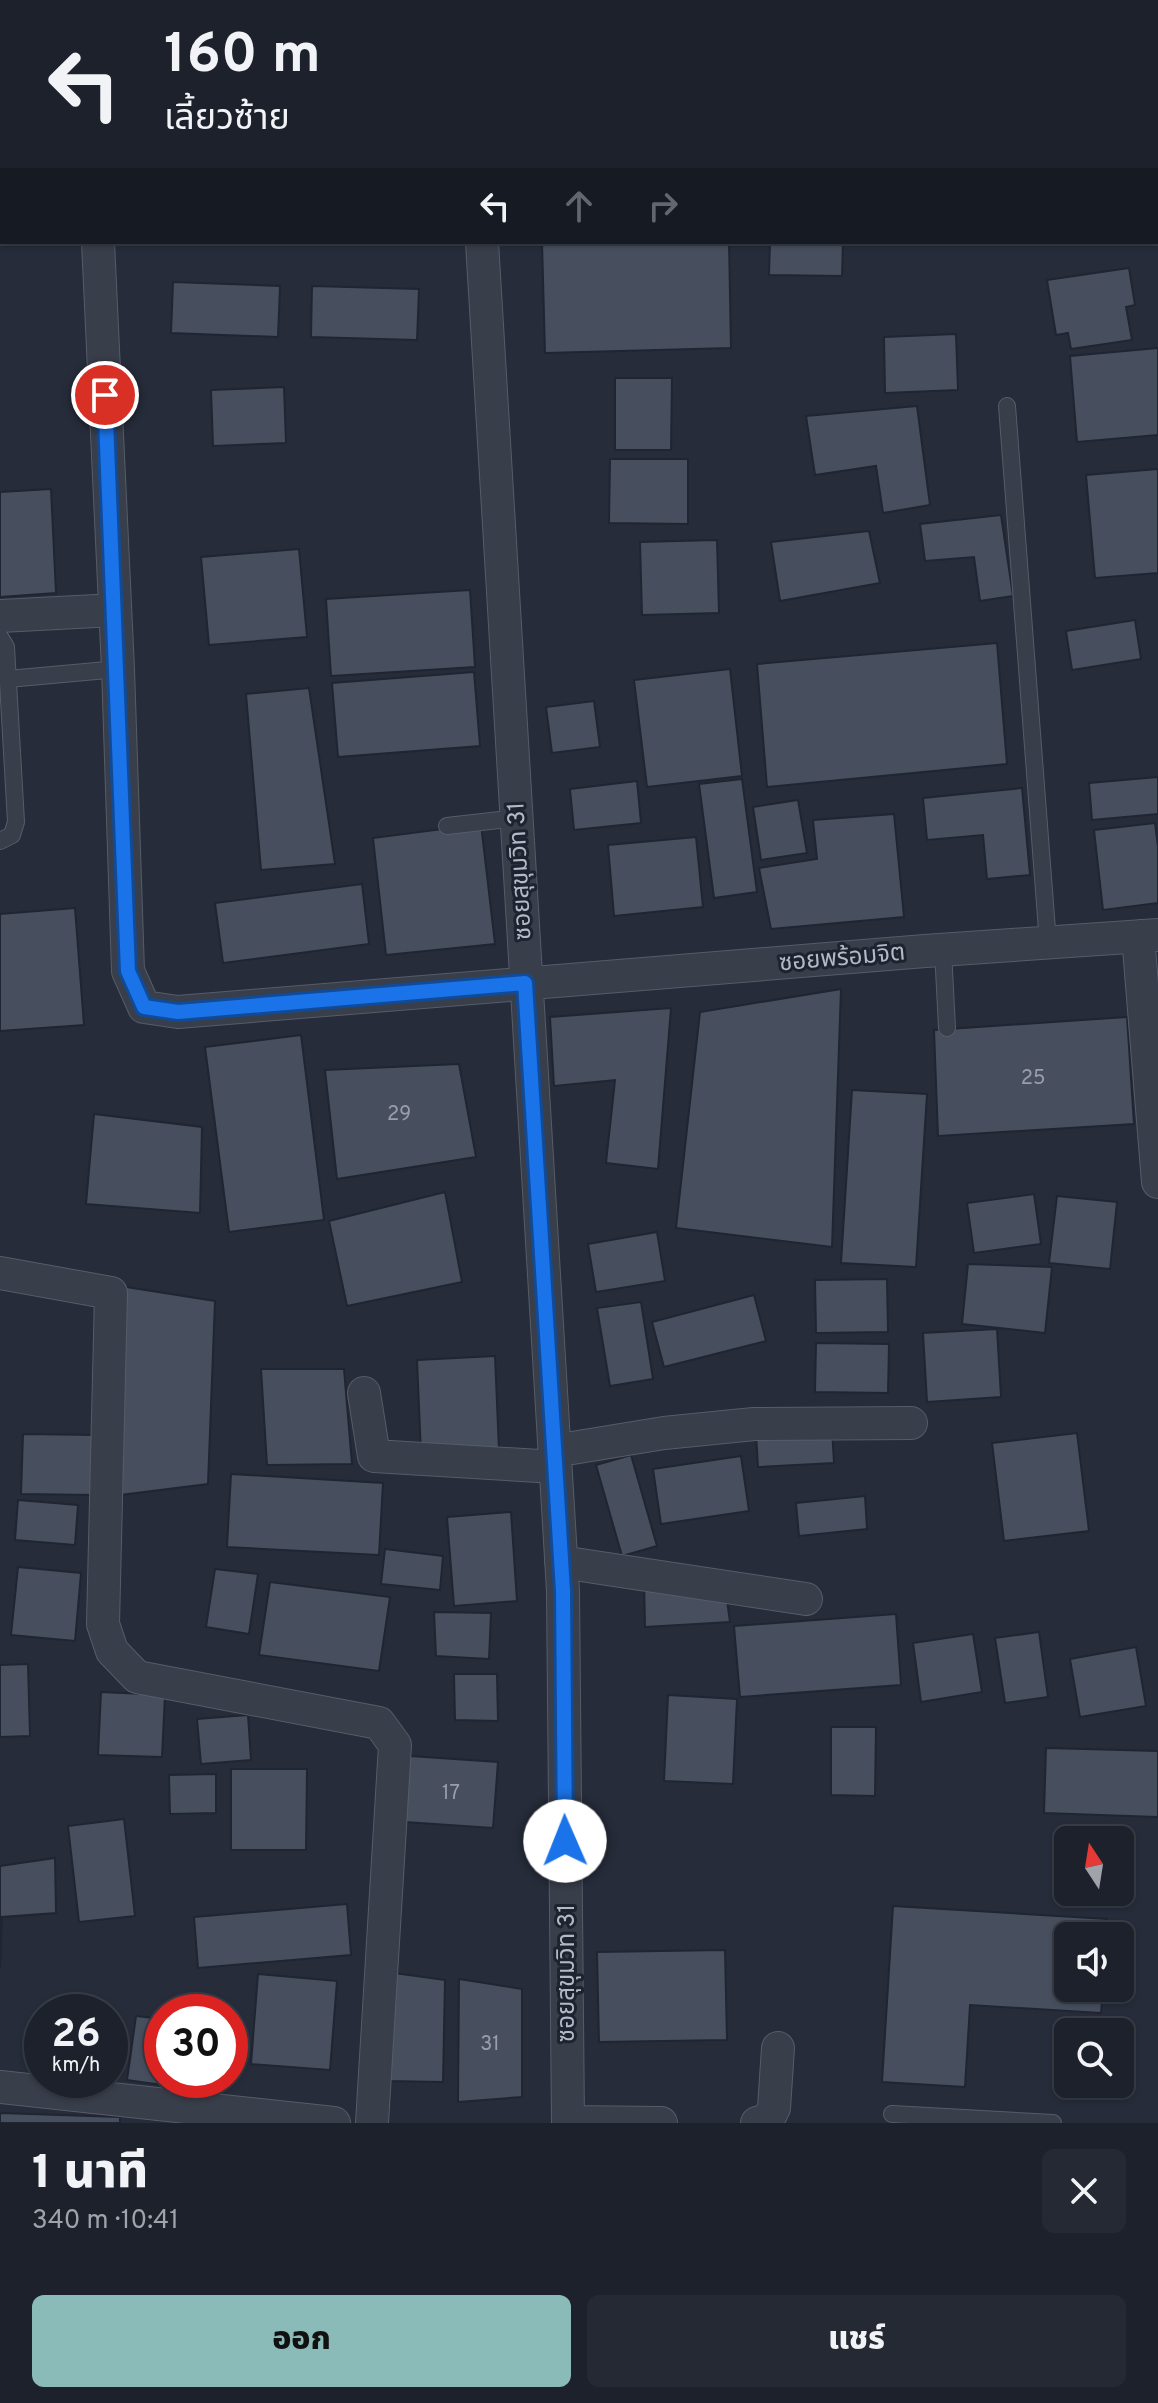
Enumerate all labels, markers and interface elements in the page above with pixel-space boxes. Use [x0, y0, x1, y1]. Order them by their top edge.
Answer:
text: 160 m [164, 22, 321, 92]
icon: left [32, 32, 136, 136]
text: เลี้ยวซ้าย [164, 97, 290, 143]
icon: left [473, 184, 517, 228]
icon: ahead [557, 184, 601, 228]
icon: right [641, 184, 685, 228]
pin [71, 361, 139, 429]
icon: arrive [83, 373, 127, 417]
street label: ซอยสุขุมวิท 31 [502, 801, 540, 941]
street label: ซอยพร้อมจิต [778, 939, 906, 979]
house number: 25 [1021, 1066, 1045, 1092]
house number: 29 [387, 1102, 411, 1128]
house number: 17 [442, 1781, 460, 1807]
position arrow [523, 1799, 607, 1883]
north arrow [1054, 1826, 1134, 1906]
map controls [1054, 1826, 1134, 2098]
street label: ซอยสุขุมวิท 31 [553, 1904, 583, 2042]
button: sound [1054, 1922, 1134, 2002]
speed limit sign: 30 [144, 1994, 248, 2098]
text: 26 [51, 2011, 101, 2061]
button: search [1054, 2018, 1134, 2098]
house number: 31 [480, 2032, 500, 2058]
text: km/h [52, 2053, 100, 2079]
text: 1 นาที [32, 2145, 148, 2205]
button: close [1042, 2149, 1126, 2233]
text: 340 m · 10:41 [32, 2205, 179, 2238]
button: ออก [32, 2295, 571, 2387]
button: แชร์ [587, 2295, 1126, 2387]

